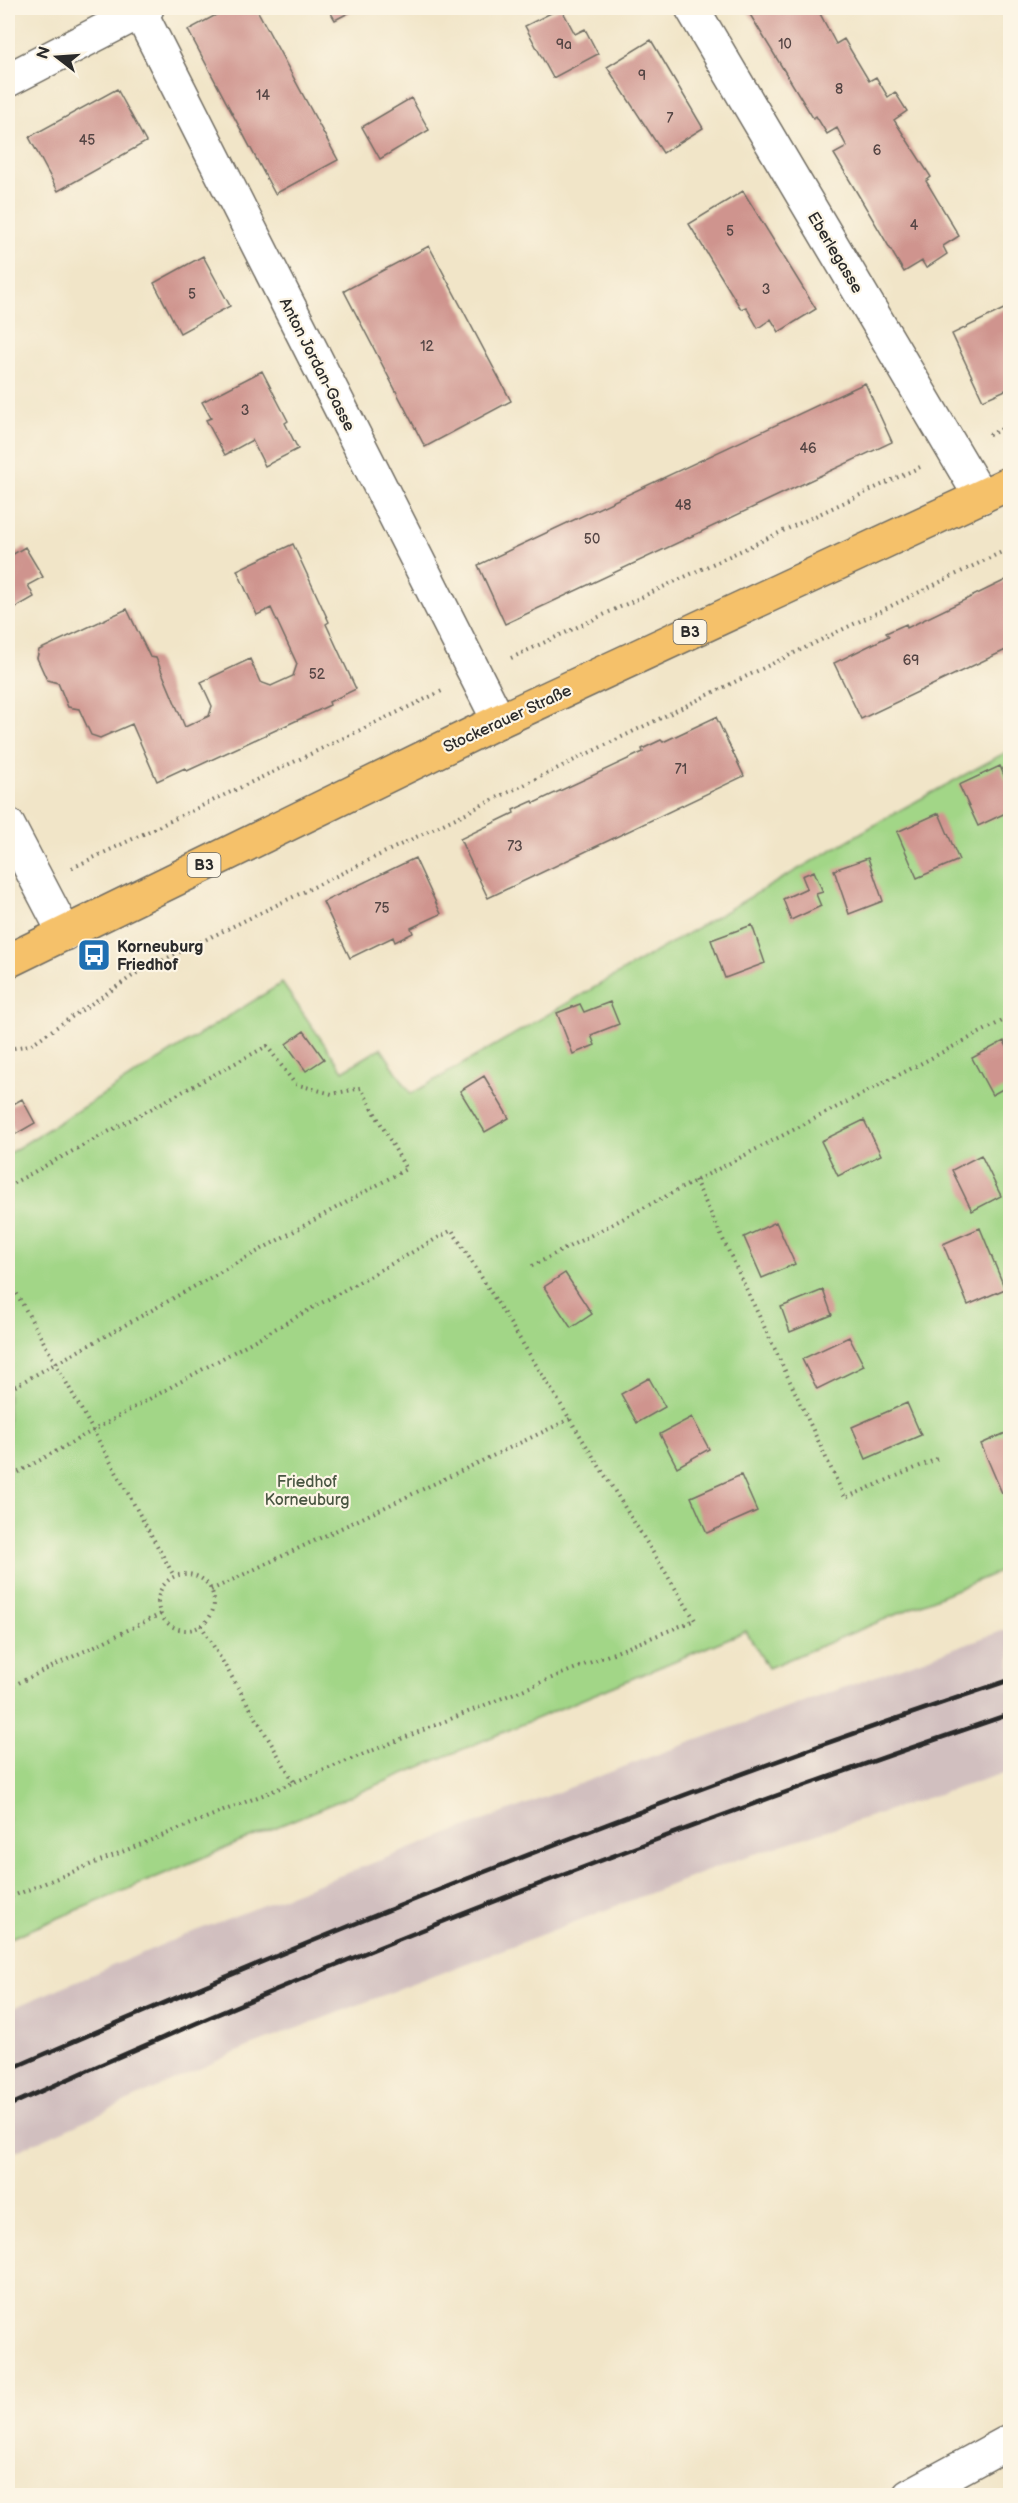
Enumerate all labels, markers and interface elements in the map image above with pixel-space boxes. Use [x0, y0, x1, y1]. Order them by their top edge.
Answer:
north arrow [27, 27, 87, 87]
house number: 9a [556, 36, 572, 53]
house number: 10 [778, 36, 792, 53]
text: N [33, 45, 55, 62]
house number: 9 [638, 67, 646, 84]
house number: 8 [835, 81, 843, 98]
house number: 14 [256, 87, 270, 104]
house number: 7 [667, 110, 674, 127]
house number: 45 [79, 132, 95, 149]
house number: 6 [873, 142, 882, 159]
street label: Eberlegasse [803, 209, 867, 297]
house number: 4 [910, 217, 919, 234]
house number: 5 [726, 223, 734, 240]
house number: 3 [762, 281, 770, 298]
house number: 5 [188, 286, 196, 303]
street label: Anton Jordan-Gasse [275, 295, 359, 435]
house number: 12 [420, 338, 435, 355]
house number: 3 [241, 402, 249, 419]
house number: 46 [799, 440, 817, 457]
house number: 48 [675, 497, 691, 514]
house number: 50 [584, 531, 600, 548]
road number: B3 [674, 620, 706, 644]
house number: 69 [903, 652, 919, 669]
house number: 52 [309, 666, 326, 683]
street label: Stockerauer Straße [441, 681, 575, 757]
house number: 71 [675, 761, 687, 778]
house number: 73 [507, 838, 523, 855]
road number: B3 [188, 853, 220, 877]
house number: 75 [375, 900, 389, 917]
bus stop icon: Korneuburg Friedhof [76, 937, 112, 973]
place label: Korneuburg Friedhof [117, 938, 203, 975]
park label: Friedhof Korneuburg [265, 1473, 349, 1510]

